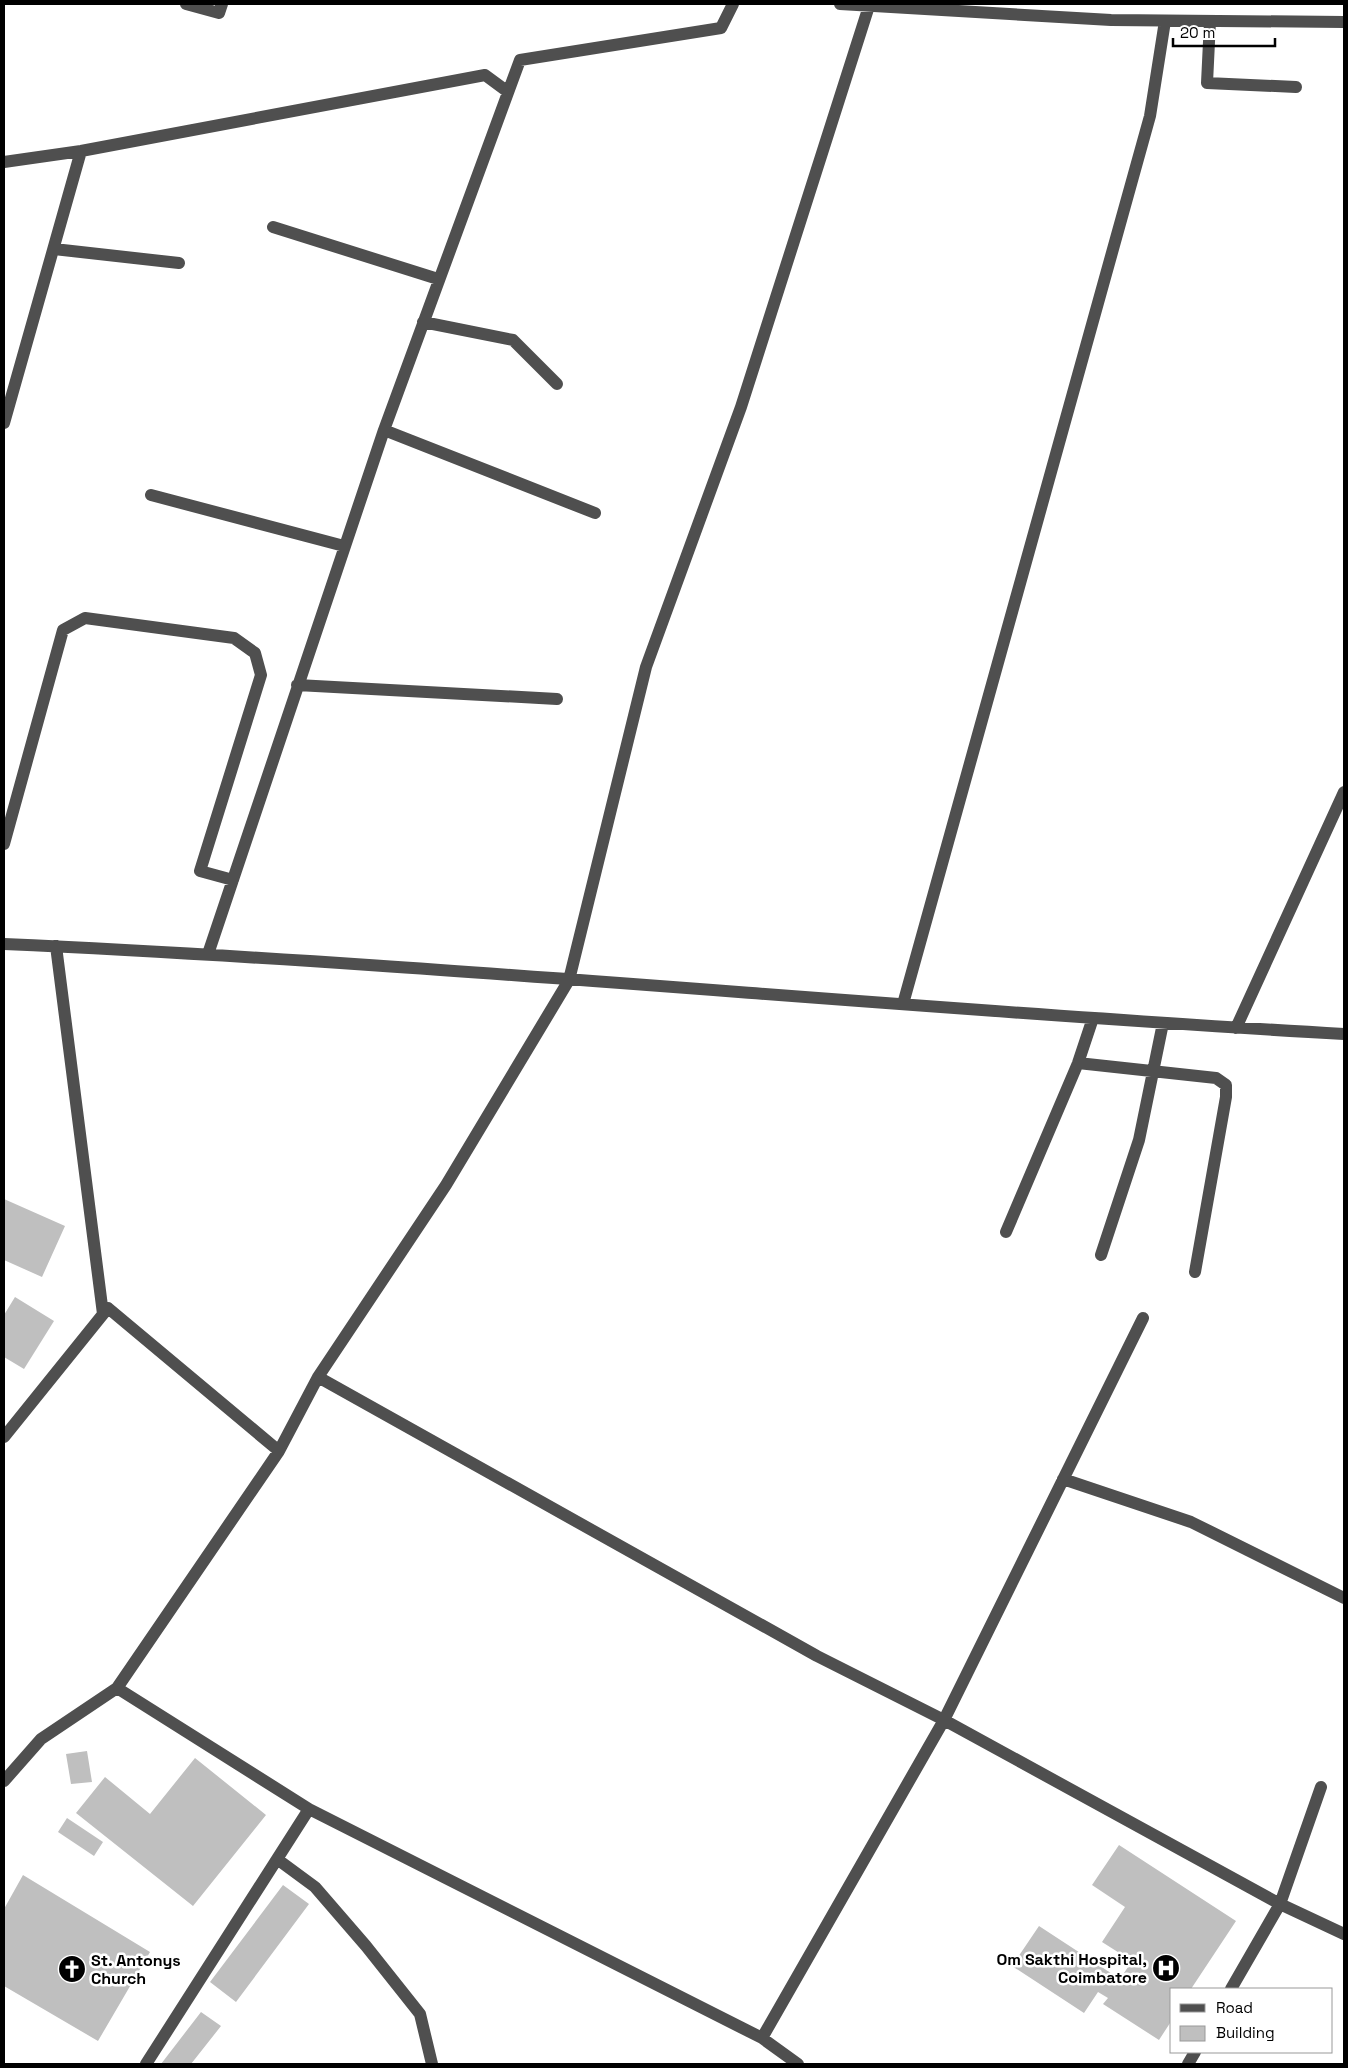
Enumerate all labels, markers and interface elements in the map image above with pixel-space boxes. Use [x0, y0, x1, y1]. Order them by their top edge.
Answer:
scale bar [1173, 15, 1276, 47]
text: 20 m [1180, 23, 1215, 42]
place label: Om Sakthi Hospital, Coimbatore [996, 1949, 1147, 1988]
place label: St. Antonys Church [91, 1950, 181, 1989]
hospital icon: Om Sakthi Hospital, Coimbatore [1151, 1953, 1181, 1983]
church icon: St. Antonys Church [57, 1954, 87, 1984]
legend [1170, 1988, 1333, 2053]
text: Road [1216, 1998, 1253, 2017]
text: Building [1216, 2023, 1275, 2042]

